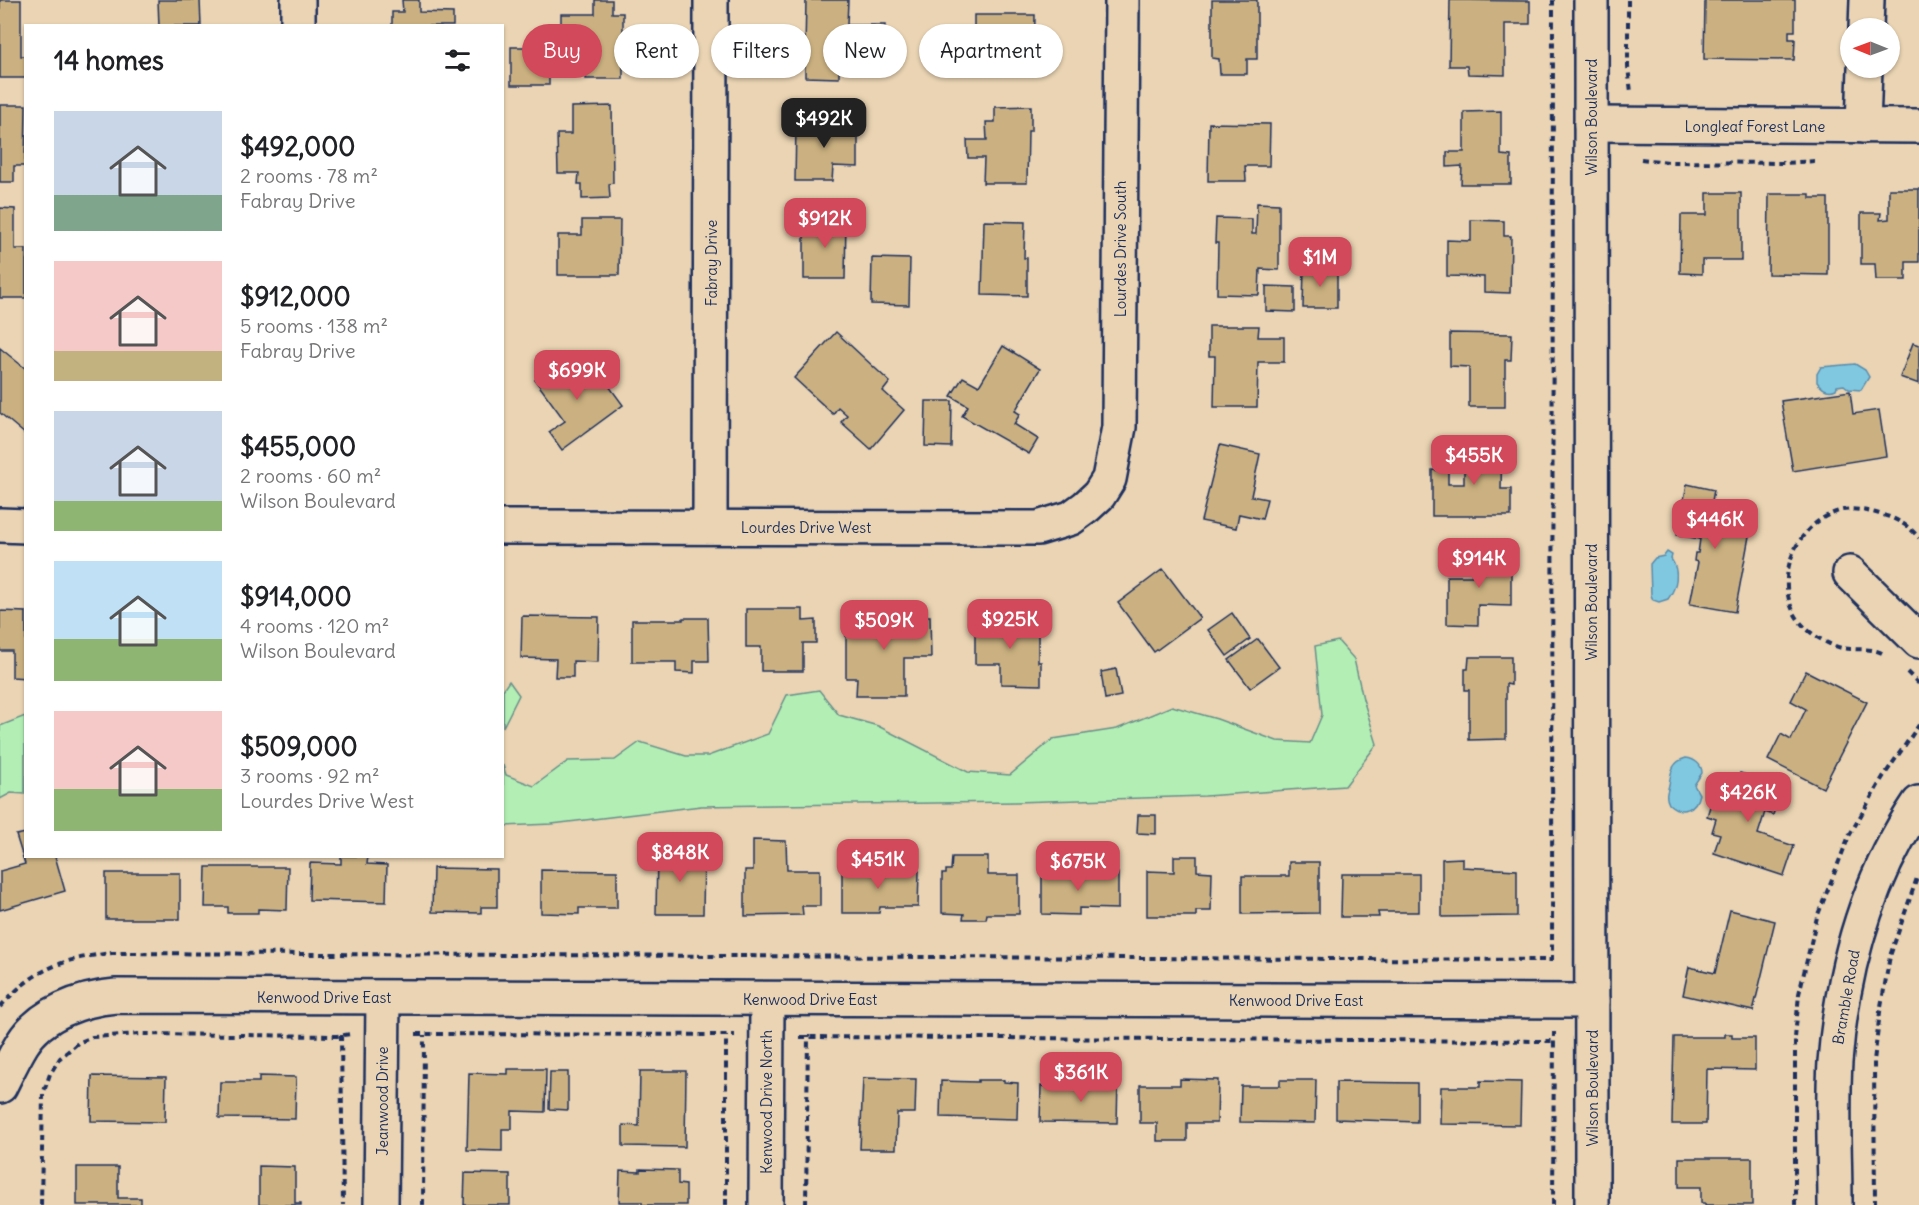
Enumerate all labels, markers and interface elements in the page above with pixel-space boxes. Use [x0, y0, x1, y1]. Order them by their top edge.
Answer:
north arrow [1840, 18, 1900, 78]
map controls [1840, 18, 1900, 78]
chip: Buy [522, 24, 602, 78]
chip: Rent [614, 24, 699, 78]
chip: Filters [711, 24, 811, 78]
chip: New [823, 24, 907, 78]
chip: Apartment [919, 24, 1063, 78]
text: 14 homes [54, 44, 164, 77]
icon: filters [441, 44, 474, 77]
street label: Wilson Boulevard [1582, 58, 1601, 175]
pin: $492K [782, 98, 866, 149]
text: $492K [795, 105, 853, 130]
street label: Longleaf Forest Lane [1685, 117, 1825, 136]
text: $492,000 [240, 130, 355, 163]
icon: home [102, 135, 174, 207]
text: 2 rooms · 78 m² [240, 163, 378, 188]
street label: Lourdes Drive South [1111, 180, 1130, 317]
text: Fabray Drive [240, 188, 356, 213]
pin: $912K [783, 198, 867, 249]
text: $912K [798, 205, 852, 230]
street label: Fabray Drive [702, 220, 721, 306]
pin: $1M [1291, 237, 1349, 288]
text: $1M [1303, 244, 1337, 269]
text: $912,000 [240, 280, 351, 313]
icon: home [102, 285, 174, 357]
text: 5 rooms · 138 m² [240, 313, 388, 338]
text: Fabray Drive [240, 338, 356, 363]
pin: $699K [535, 350, 619, 401]
text: $699K [548, 357, 606, 382]
text: $455,000 [240, 430, 356, 463]
icon: home [102, 435, 174, 507]
pin: $455K [1432, 435, 1516, 486]
text: $455K [1445, 442, 1503, 467]
text: 2 rooms · 60 m² [240, 463, 381, 488]
text: Wilson Boulevard [240, 488, 396, 513]
pin: $446K [1673, 499, 1757, 550]
text: $446K [1686, 506, 1744, 531]
street label: Lourdes Drive West [741, 518, 871, 537]
pin: $914K [1437, 538, 1521, 589]
street label: Wilson Boulevard [1582, 543, 1601, 660]
text: $914K [1452, 545, 1506, 570]
text: $914,000 [240, 580, 352, 613]
icon: home [102, 585, 174, 657]
pin: $925K [968, 599, 1052, 650]
pin: $509K [842, 600, 926, 651]
text: $925K [981, 606, 1039, 631]
text: $509K [854, 607, 914, 632]
text: 4 rooms · 120 m² [240, 613, 389, 638]
text: Wilson Boulevard [240, 638, 396, 663]
text: $509,000 [240, 730, 358, 763]
icon: home [102, 735, 174, 807]
text: 3 rooms · 92 m² [240, 763, 379, 788]
pin: $426K [1706, 772, 1790, 823]
text: $426K [1719, 779, 1777, 804]
text: Lourdes Drive West [240, 788, 414, 813]
pin: $848K [638, 832, 722, 883]
text: $848K [651, 839, 709, 864]
pin: $451K [836, 839, 920, 890]
pin: $675K [1036, 841, 1120, 892]
text: $451K [851, 846, 905, 871]
text: $675K [1050, 848, 1106, 873]
street label: Bramble Road [1828, 948, 1864, 1046]
street label: Kenwood Drive East [257, 988, 391, 1007]
street label: Kenwood Drive East [743, 990, 877, 1009]
street label: Kenwood Drive East [1229, 991, 1363, 1010]
street label: Wilson Boulevard [1583, 1029, 1602, 1146]
street label: Kenwood Drive North [757, 1030, 776, 1174]
street label: Jeanwood Drive [373, 1046, 392, 1156]
pin: $361K [1039, 1052, 1123, 1103]
text: $361K [1054, 1059, 1108, 1084]

